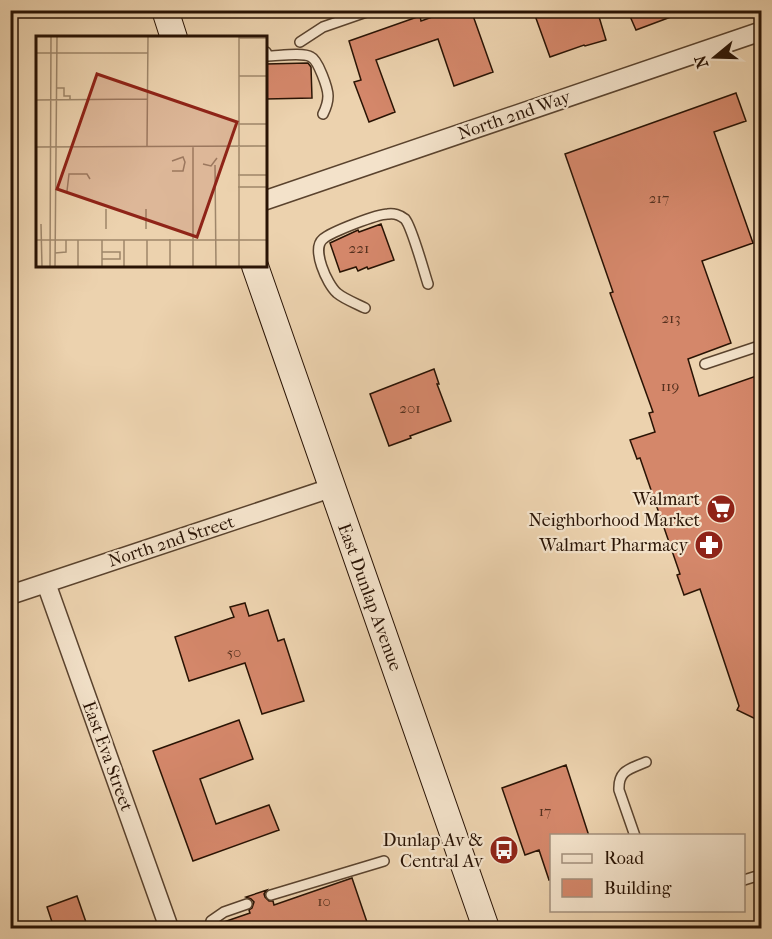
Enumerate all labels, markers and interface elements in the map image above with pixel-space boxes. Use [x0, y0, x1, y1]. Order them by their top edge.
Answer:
north arrow [685, 27, 745, 87]
inset map [36, 36, 267, 267]
text: N [690, 52, 712, 71]
street label: North 2nd Way [455, 86, 575, 145]
house number: 217 [649, 189, 669, 207]
house number: 221 [349, 239, 369, 257]
house number: 213 [661, 309, 681, 327]
house number: 119 [661, 377, 679, 395]
house number: 201 [399, 399, 421, 417]
place label: Walmart Neighborhood Market [528, 489, 701, 531]
supermarket icon: Walmart Neighborhood Market [705, 493, 737, 525]
street label: North 2nd Street [105, 511, 237, 572]
street label: East Dunlap Avenue [333, 520, 406, 674]
pharmacy icon: Walmart Pharmacy [693, 529, 725, 561]
place label: Walmart Pharmacy [538, 535, 689, 556]
house number: 50 [227, 643, 241, 661]
street label: East Eva Street [78, 698, 137, 815]
house number: 17 [539, 802, 551, 820]
place label: Dunlap Av & Central Av [383, 830, 484, 872]
bus stop icon: Dunlap Av & Central Av [488, 834, 520, 866]
legend [550, 834, 745, 912]
text: Road [604, 848, 644, 869]
text: Building [604, 878, 672, 899]
house number: 10 [317, 892, 331, 910]

